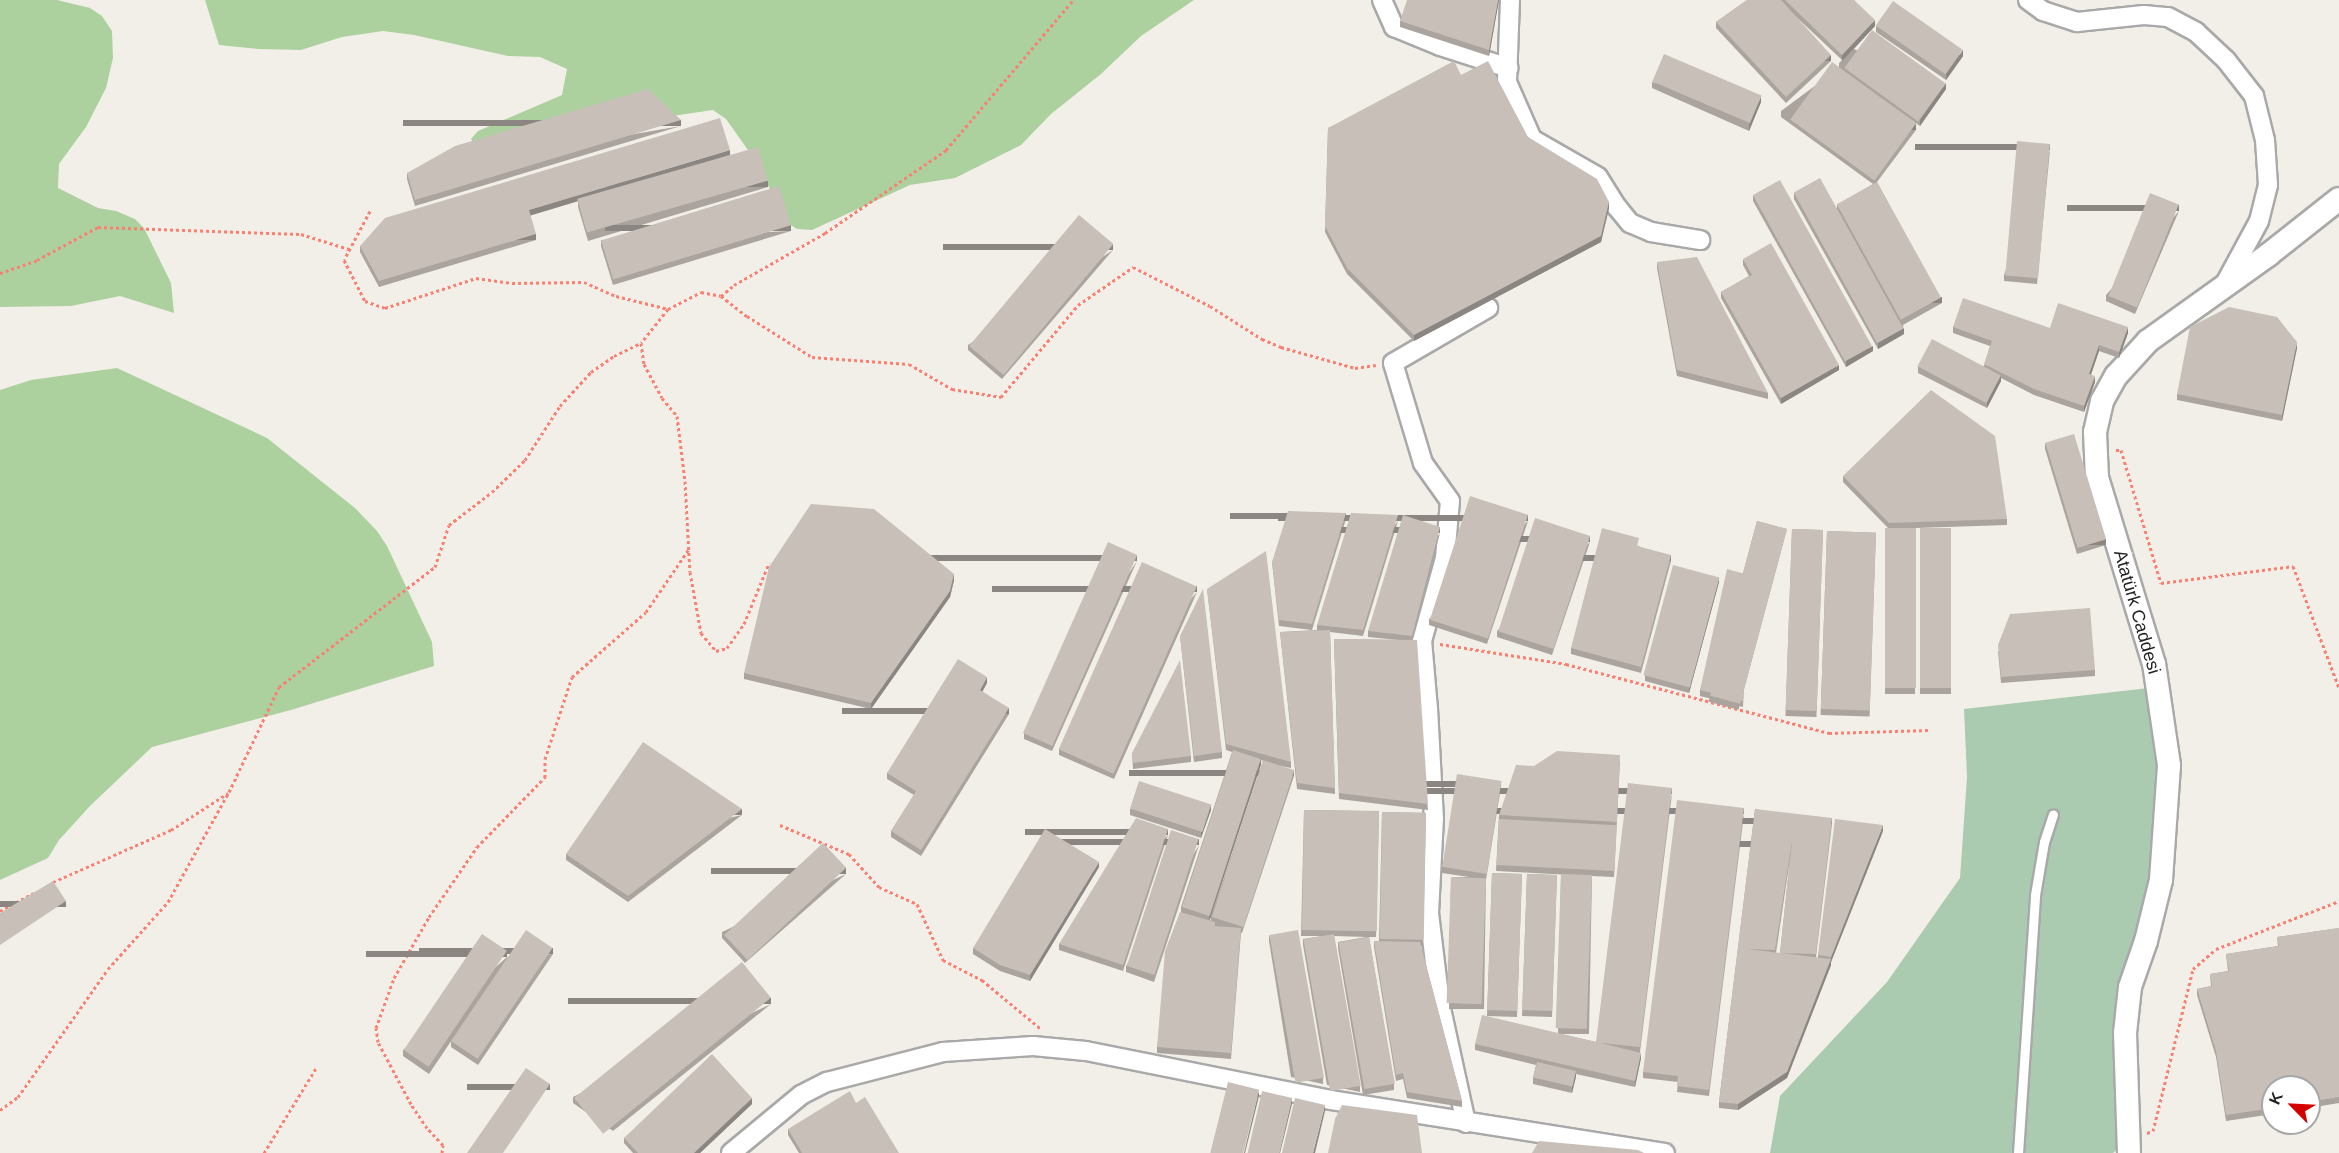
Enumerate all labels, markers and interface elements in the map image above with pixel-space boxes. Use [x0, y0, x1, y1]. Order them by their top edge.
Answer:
street label: Atatürk Caddesi [2109, 547, 2165, 677]
north arrow [2261, 1075, 2321, 1135]
text: K [2266, 1090, 2286, 1107]

